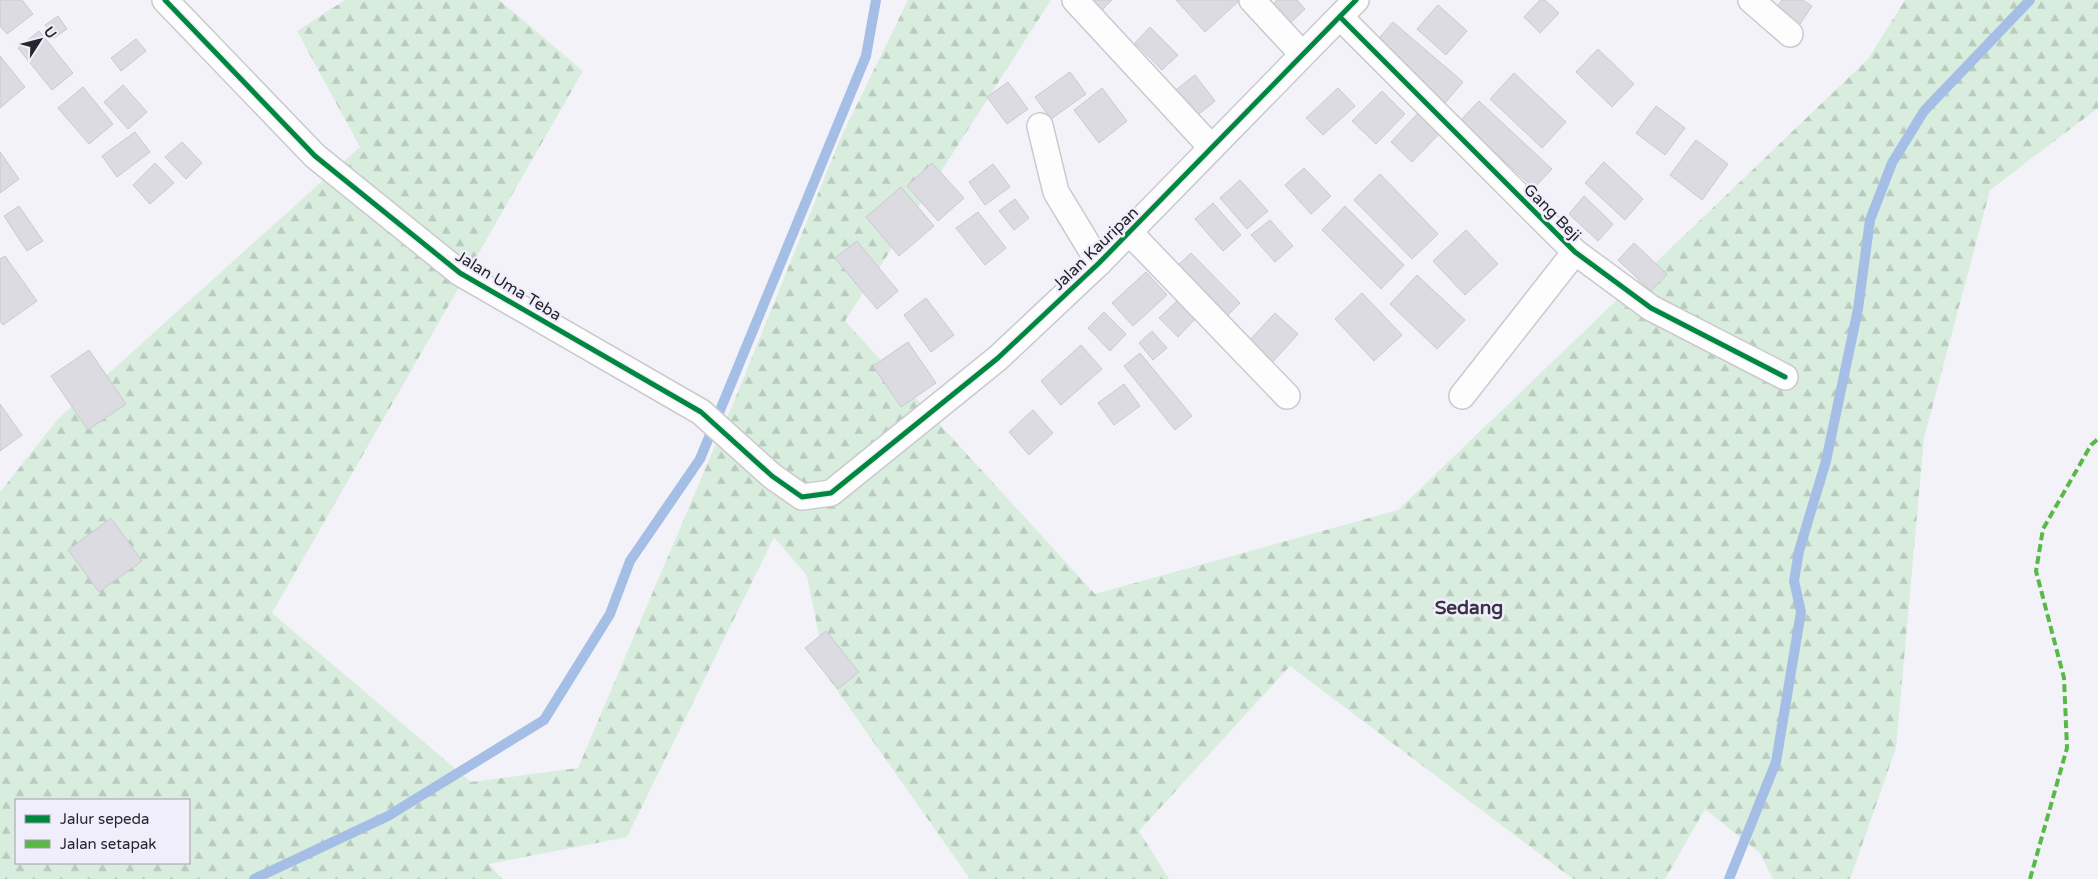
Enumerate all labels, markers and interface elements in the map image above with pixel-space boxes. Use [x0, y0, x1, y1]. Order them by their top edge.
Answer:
north arrow [15, 15, 65, 65]
text: U [40, 23, 60, 42]
street label: Gang Beji [1519, 180, 1585, 246]
street label: Jalan Kauripan [1049, 203, 1143, 295]
street label: Jalan Uma Teba [452, 246, 565, 325]
district label: Sedang [1435, 597, 1503, 620]
legend [15, 799, 190, 864]
text: Jalur sepeda [60, 810, 149, 828]
text: Jalan setapak [60, 835, 157, 853]

